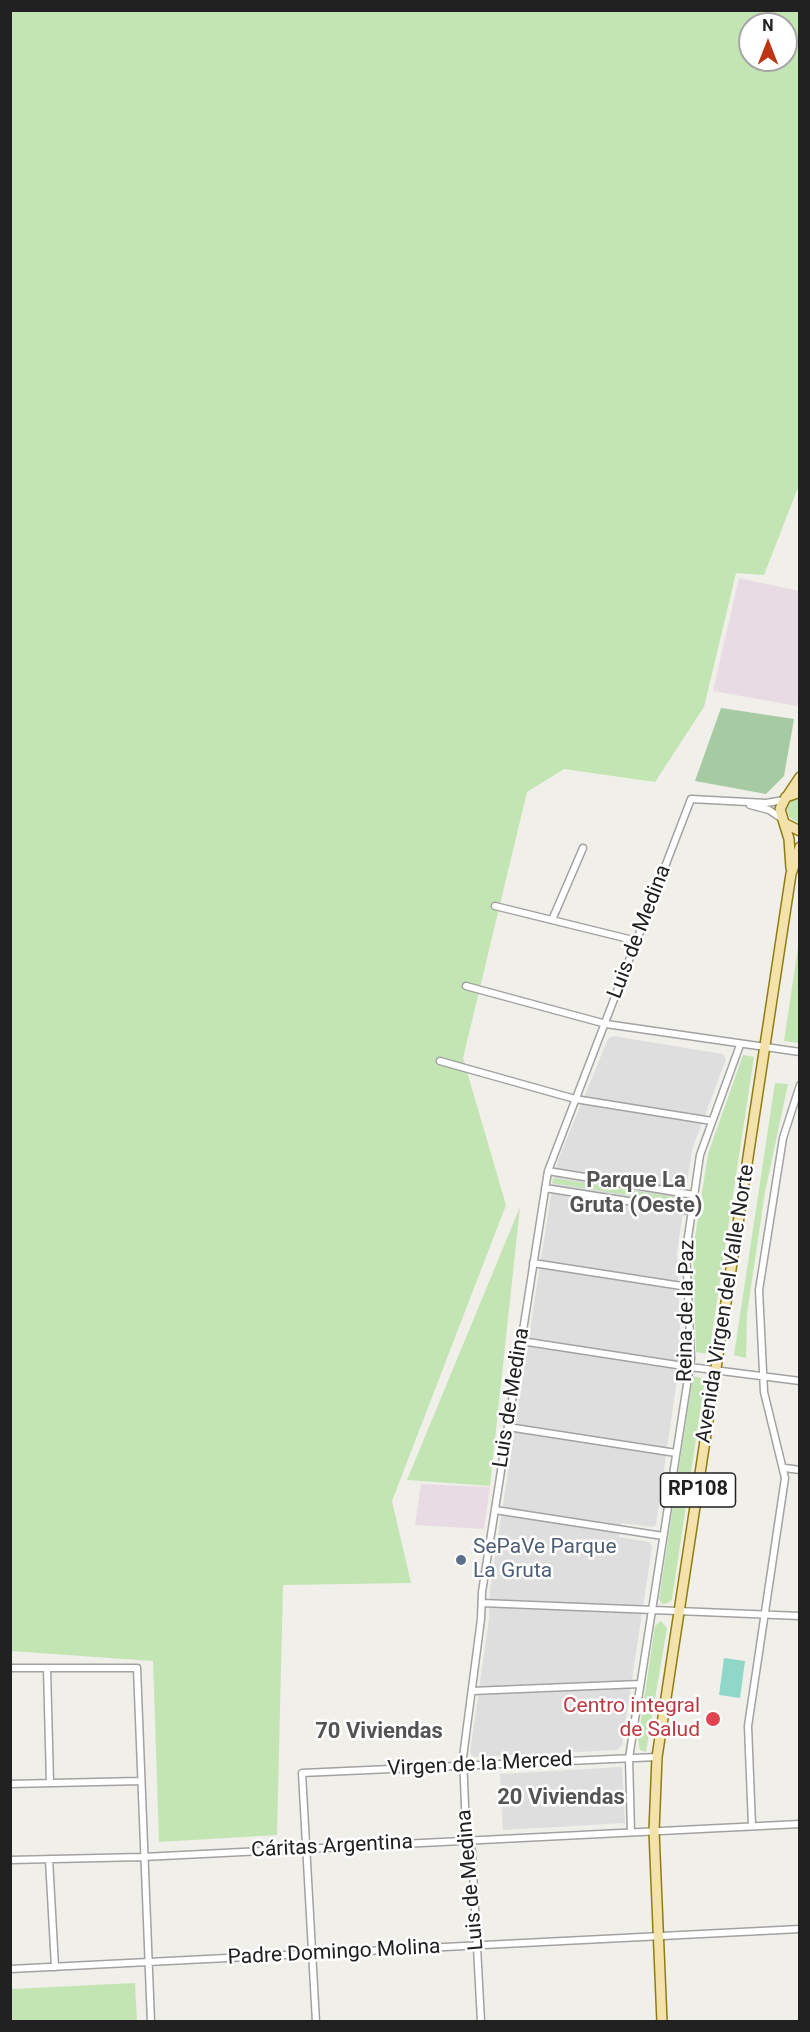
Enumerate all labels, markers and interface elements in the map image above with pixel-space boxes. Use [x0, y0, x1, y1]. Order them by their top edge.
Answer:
north arrow [738, 12, 798, 72]
text: N [762, 16, 774, 35]
street label: Luis de Medina [603, 862, 677, 1002]
street label: Avenida Virgen del Valle Norte [692, 1163, 760, 1445]
district label: Parque La Gruta (Oeste) [569, 1168, 703, 1220]
street label: Reina de la Paz [673, 1240, 701, 1382]
street label: Luis de Medina [489, 1326, 535, 1470]
road number: RP108 [660, 1473, 736, 1507]
place label: SePaVe Parque La Gruta [473, 1535, 617, 1585]
marker: SePaVe Parque La Gruta [454, 1553, 468, 1567]
place label: Centro integral de Salud [563, 1694, 700, 1744]
marker: Centro integral de Salud [704, 1710, 722, 1728]
district label: 70 Viviendas [315, 1719, 443, 1745]
street label: Virgen de la Merced [387, 1748, 573, 1782]
district label: 20 Viviendas [497, 1785, 625, 1811]
street label: Luis de Medina [452, 1809, 490, 1951]
street label: Cáritas Argentina [251, 1830, 413, 1864]
street label: Padre Domingo Molina [227, 1935, 441, 1971]

